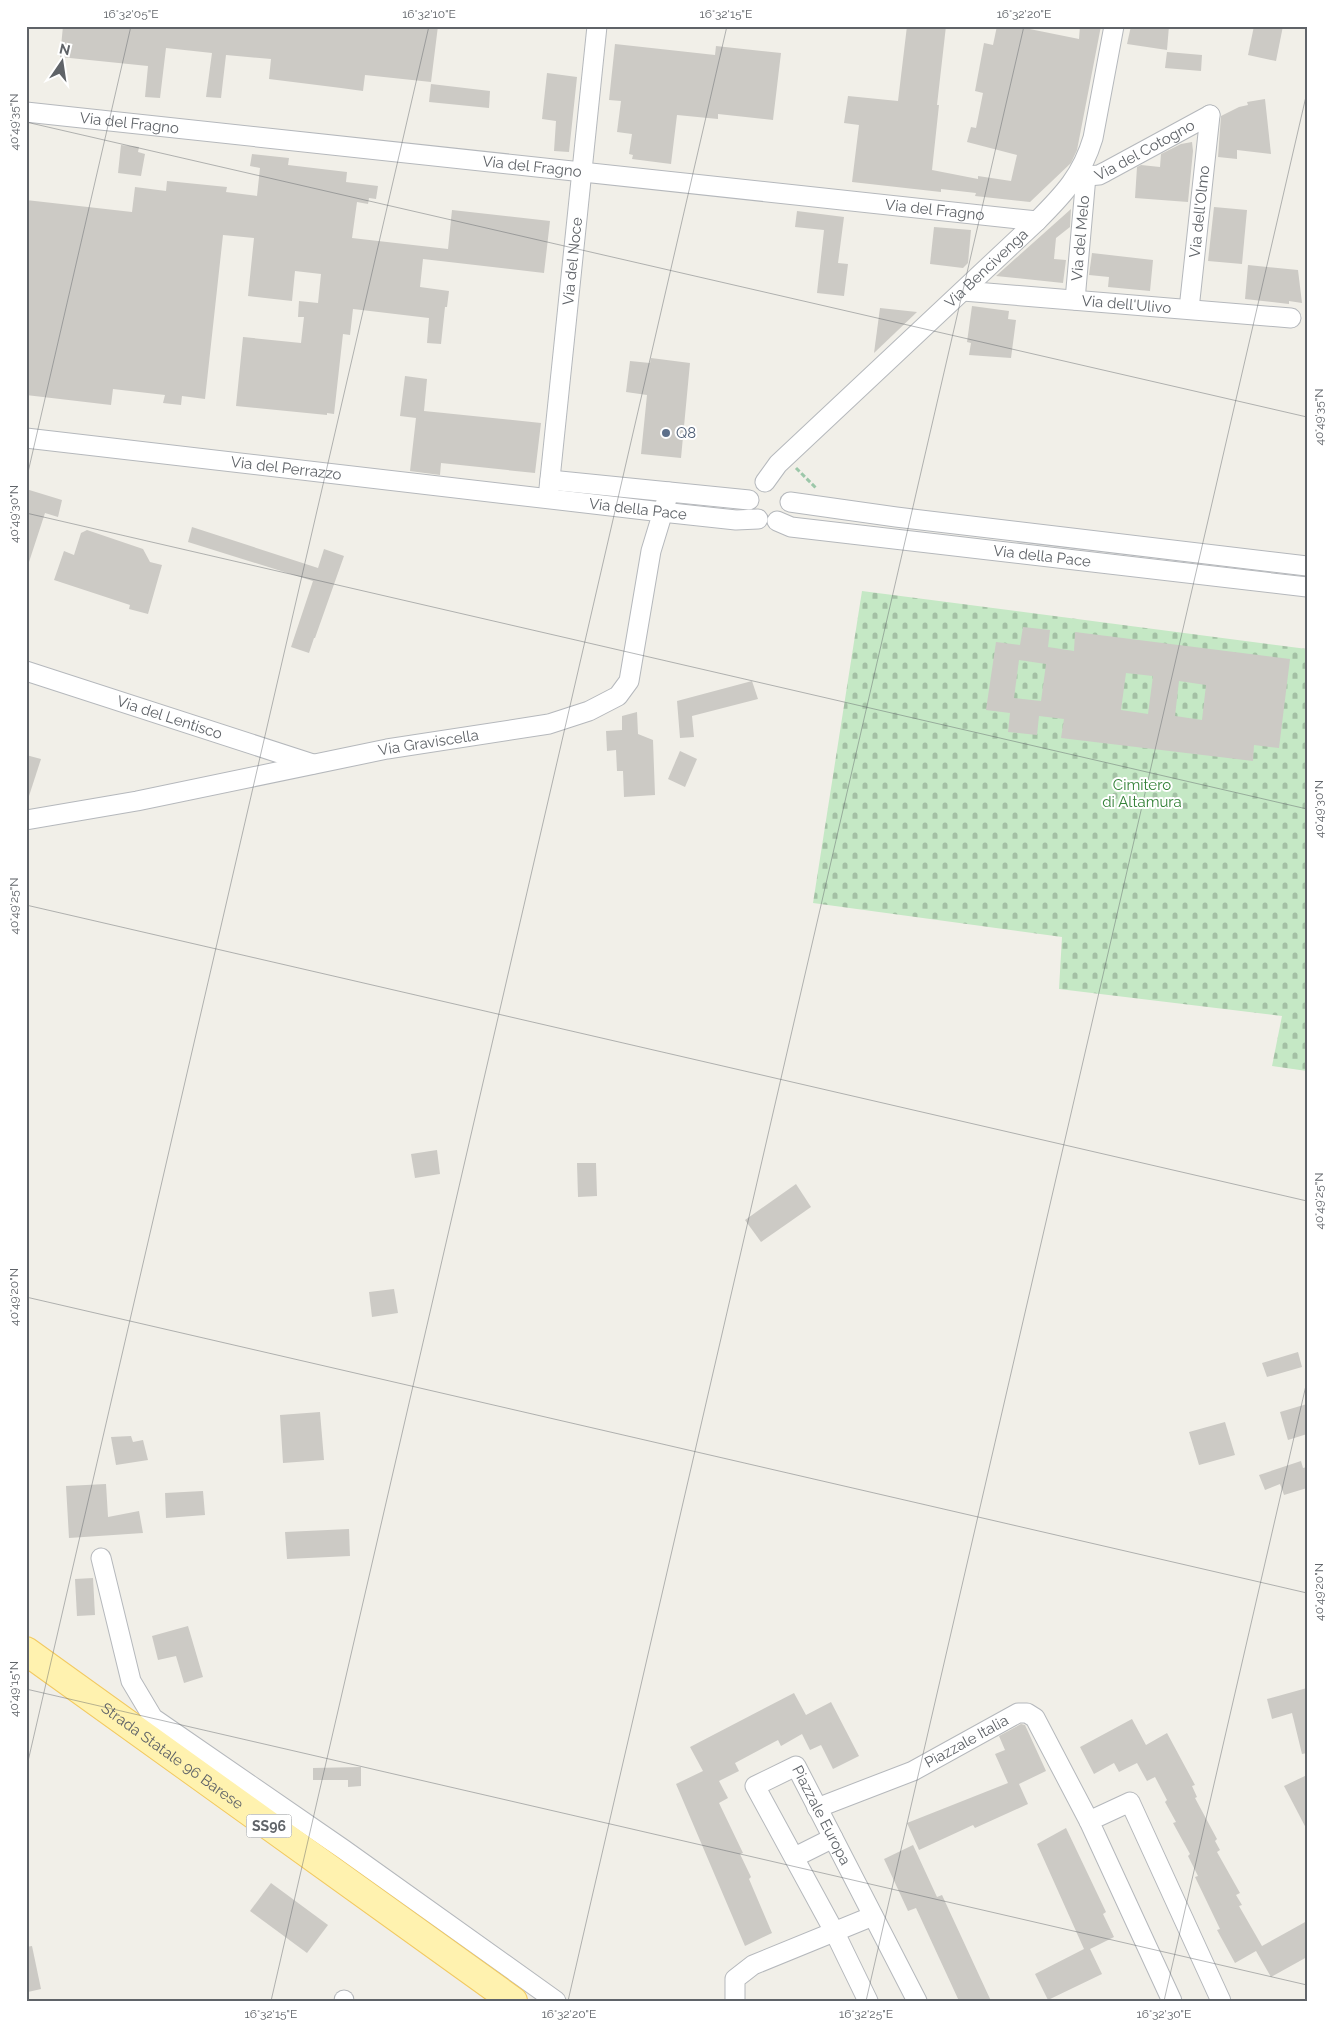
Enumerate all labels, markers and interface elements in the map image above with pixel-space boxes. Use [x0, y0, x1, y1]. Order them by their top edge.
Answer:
text: 16°32'05"E [103, 7, 159, 21]
text: 16°32'10"E [402, 7, 456, 21]
text: 16°32'15"E [700, 7, 752, 21]
text: 16°32'20"E [997, 7, 1051, 21]
north arrow [38, 38, 88, 88]
text: N [58, 40, 72, 58]
text: 40°49'35"N [7, 93, 21, 151]
street label: Via del Fragno [79, 109, 180, 137]
street label: Via del Cotogno [1092, 116, 1198, 185]
street label: Via del Fragno [482, 152, 583, 181]
street label: Via dell'Olmo [1186, 164, 1213, 259]
street label: Via del Melo [1068, 195, 1093, 282]
street label: Via del Fragno [884, 196, 985, 224]
street label: Via del Noce [559, 216, 586, 306]
street label: Via Bencivenga [941, 225, 1032, 312]
street label: Via dell'Ulivo [1081, 292, 1172, 317]
text: 40°49'35"N [1312, 388, 1326, 446]
place label: Q8 [676, 424, 696, 442]
marker: Q8 [660, 427, 672, 439]
street label: Via del Perrazzo [230, 453, 343, 484]
text: 40°49'30"N [7, 485, 21, 543]
street label: Via della Pace [588, 495, 688, 524]
street label: Via della Pace [992, 542, 1092, 571]
street label: Via del Lentisco [115, 692, 225, 743]
street label: Via Graviscella [377, 726, 480, 760]
park label: Cimitero di Altamura [1102, 776, 1182, 811]
text: 40°49'30"N [1312, 780, 1326, 838]
text: 40°49'25"N [7, 877, 21, 935]
text: 40°49'25"N [1312, 1172, 1326, 1230]
text: 40°49'20"N [7, 1268, 21, 1326]
text: 40°49'20"N [1312, 1563, 1326, 1621]
text: 40°49'15"N [7, 1661, 21, 1717]
street label: Strada Statale 96 Barese [98, 1699, 247, 1813]
street label: Piazzale Italia [921, 1711, 1012, 1772]
street label: Piazzale Europa [788, 1762, 855, 1868]
road number: SS96 [246, 1814, 292, 1838]
text: 16°32'15"E [245, 2007, 297, 2021]
text: 16°32'20"E [542, 2007, 596, 2021]
text: 16°32'25"E [839, 2007, 893, 2021]
text: 16°32'30"E [1137, 2007, 1191, 2021]

